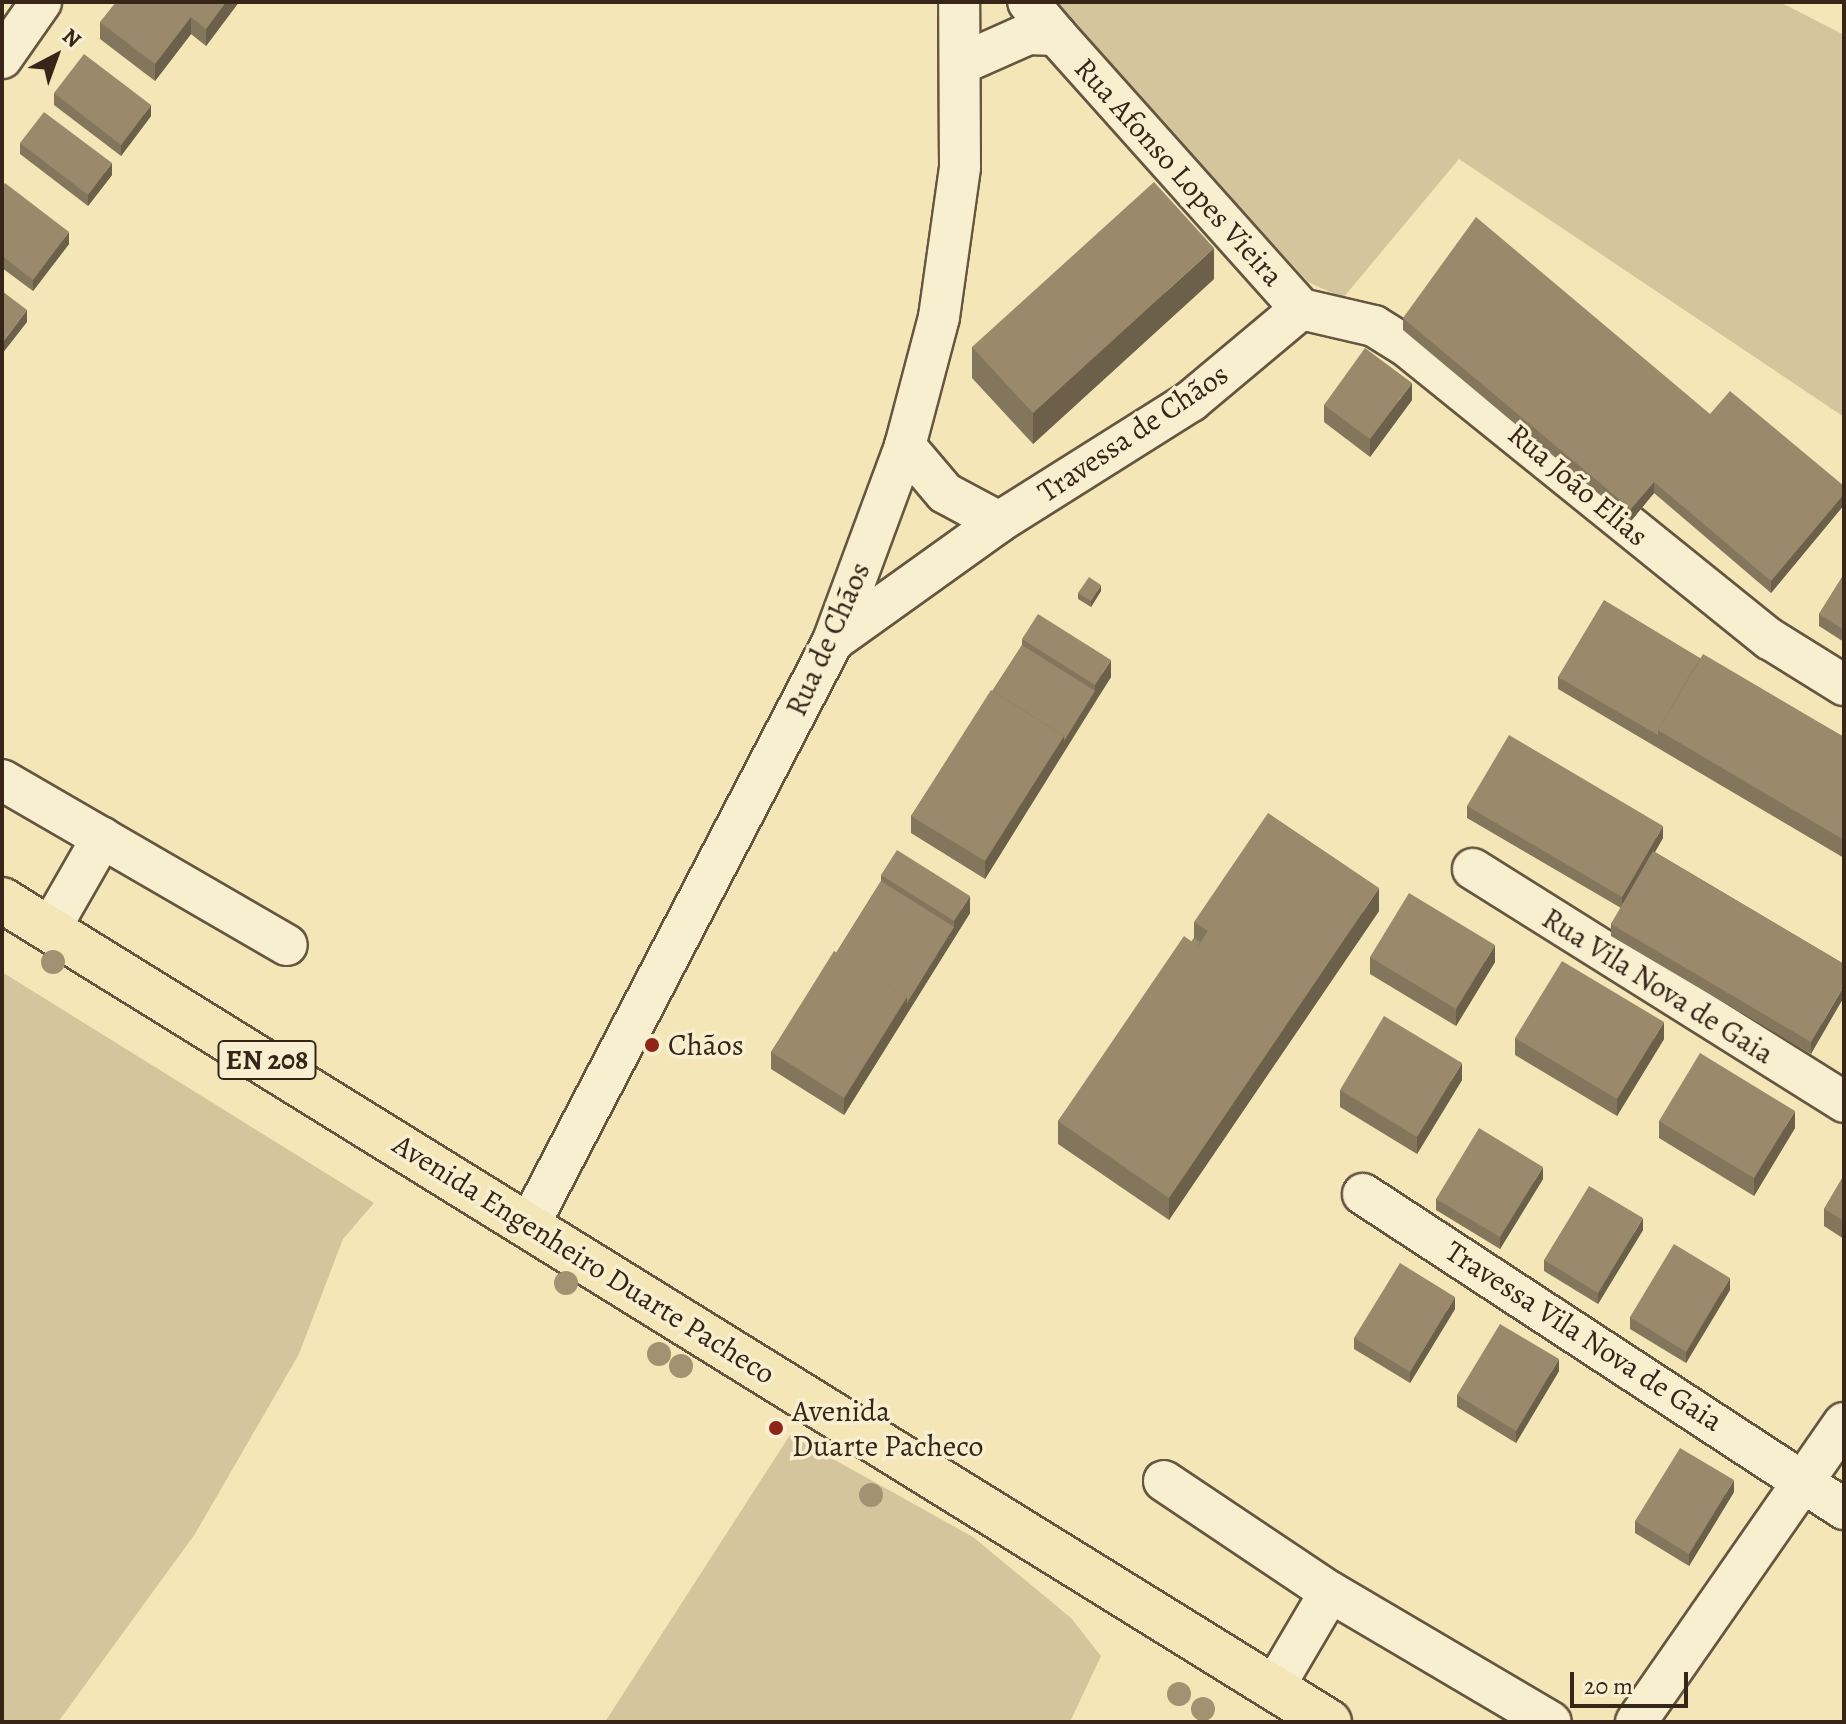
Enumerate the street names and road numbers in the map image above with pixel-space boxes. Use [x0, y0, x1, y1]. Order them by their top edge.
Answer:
street label: Rua Afonso Lopes Vieira [1067, 50, 1291, 294]
street label: Travessa de Chãos [1031, 356, 1235, 510]
street label: Rua João Elias [1501, 416, 1655, 554]
street label: Rua de Chãos [778, 556, 878, 722]
street label: Rua Vila Nova de Gaia [1536, 900, 1780, 1072]
road number: EN 208 [217, 1036, 317, 1084]
street label: Avenida Engenheiro Duarte Pacheco [386, 1126, 782, 1392]
street label: Travessa Vila Nova de Gaia [1439, 1233, 1729, 1439]

